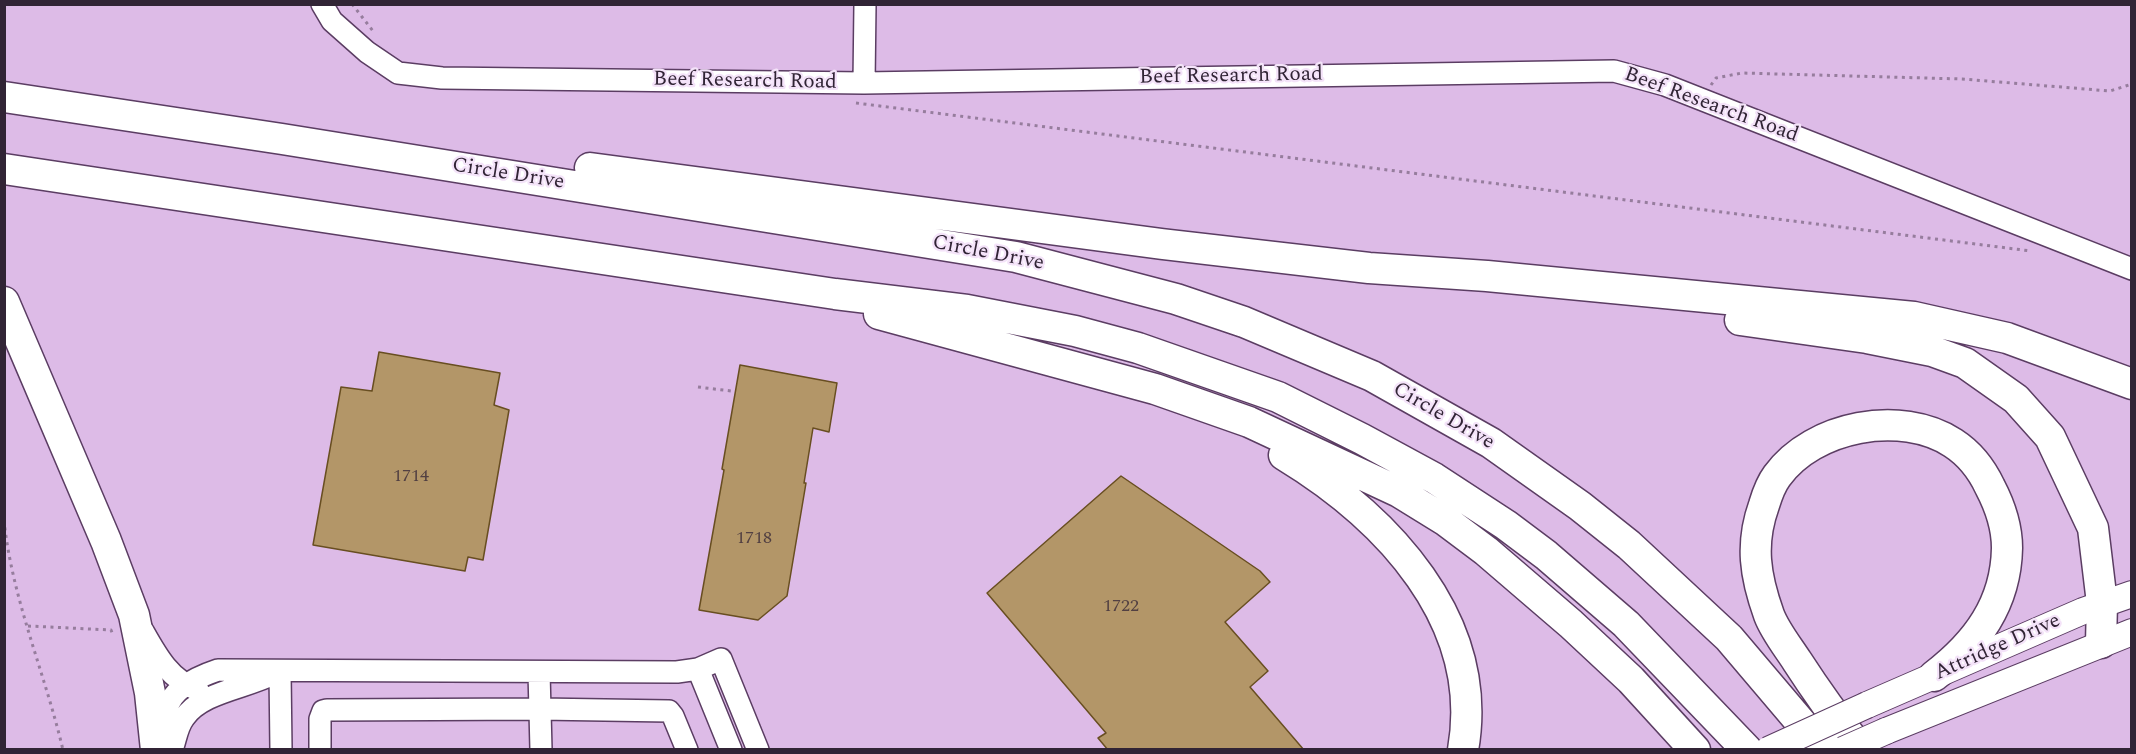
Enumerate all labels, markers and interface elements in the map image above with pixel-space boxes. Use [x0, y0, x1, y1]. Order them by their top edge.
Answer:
street label: Beef Research Road [1139, 63, 1323, 91]
street label: Beef Research Road [1620, 63, 1802, 149]
street label: Beef Research Road [653, 68, 837, 96]
street label: Circle Drive [450, 154, 566, 196]
street label: Circle Drive [930, 231, 1046, 277]
street label: Circle Drive [1388, 378, 1498, 456]
house number: 1714 [393, 466, 429, 488]
house number: 1718 [736, 528, 772, 550]
house number: 1722 [1103, 596, 1139, 618]
street label: Attridge Drive [1931, 609, 2065, 687]

